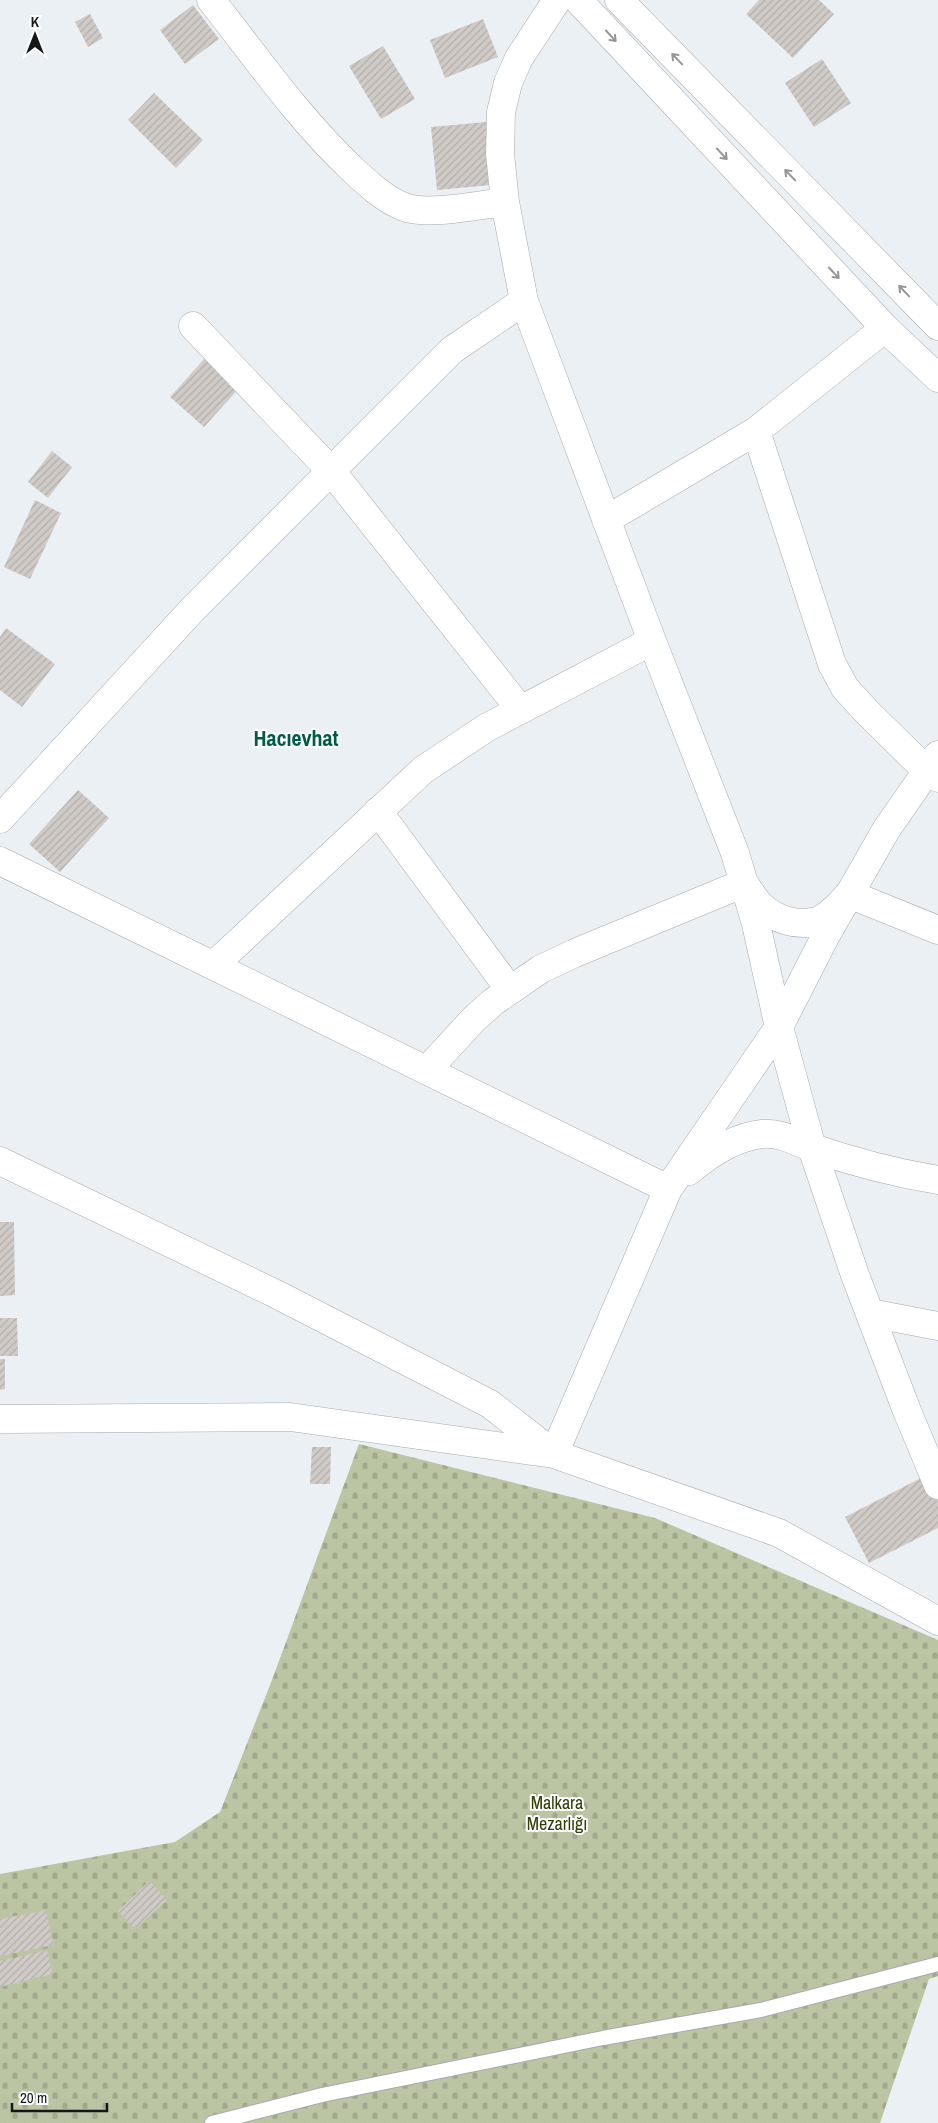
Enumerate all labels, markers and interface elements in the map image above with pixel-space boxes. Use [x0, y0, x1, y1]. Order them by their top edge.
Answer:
north arrow [10, 10, 60, 60]
text: K [31, 13, 40, 31]
one-way arrow [605, 29, 617, 42]
one-way arrow [671, 53, 683, 65]
one-way arrow [716, 148, 728, 161]
one-way arrow [784, 168, 796, 181]
one-way arrow [828, 266, 839, 279]
one-way arrow [898, 285, 910, 297]
district label: Hacıevhat [253, 723, 339, 753]
park label: Malkara Mezarlığı [527, 1790, 587, 1836]
scale bar [12, 2080, 108, 2112]
text: 20 m [20, 2087, 47, 2108]

